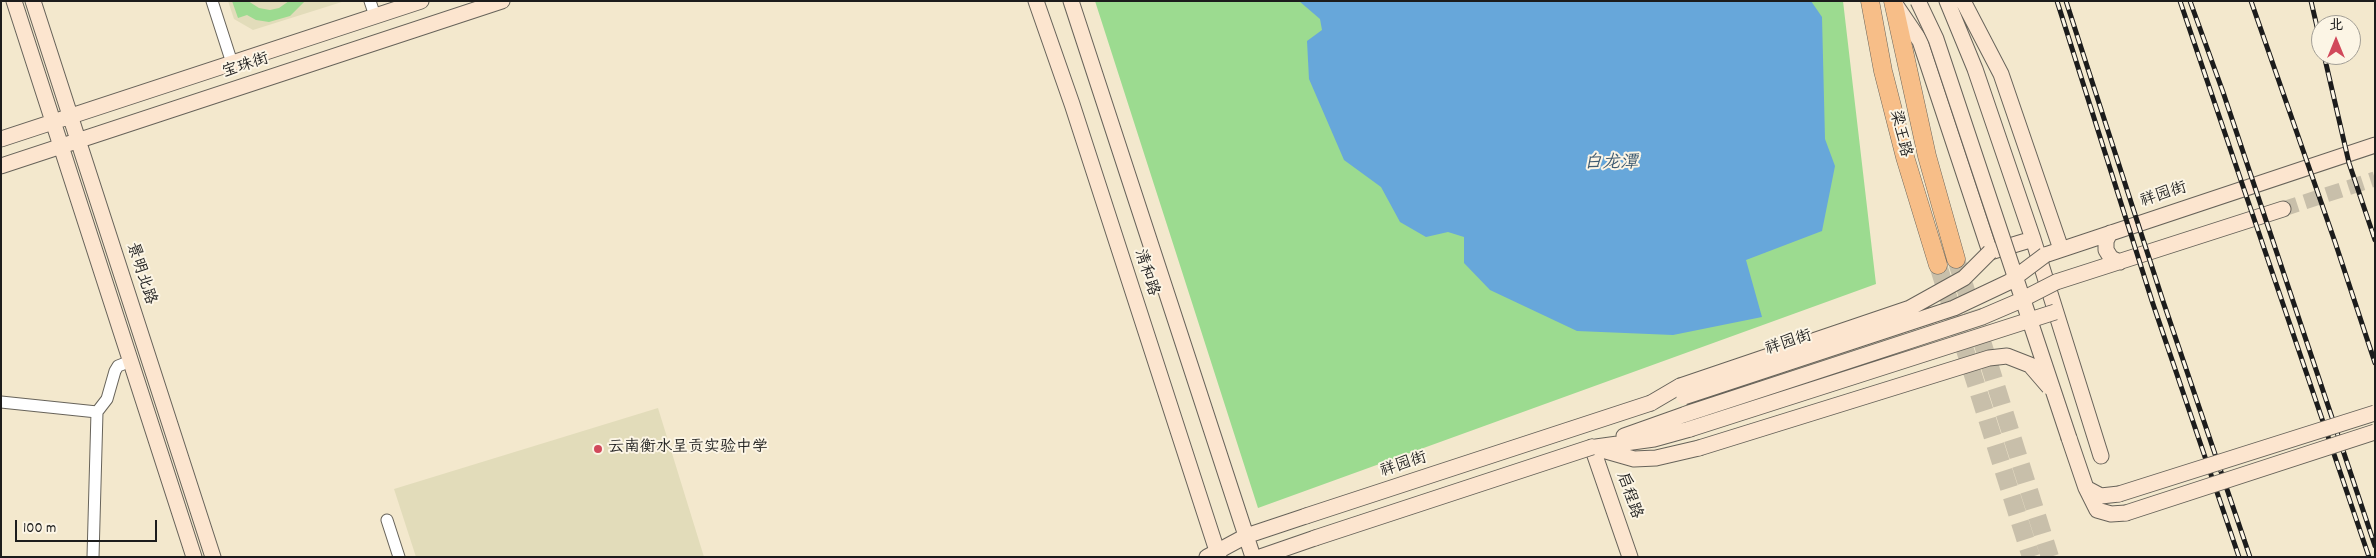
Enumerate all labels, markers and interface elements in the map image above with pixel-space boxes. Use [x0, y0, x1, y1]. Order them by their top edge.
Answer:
north arrow [2311, 15, 2361, 65]
text: 北 [2329, 16, 2343, 36]
street label: 宝珠街 [220, 50, 272, 84]
street label: 梁王路 [1884, 108, 1914, 160]
water label: 白龙潭 [1584, 154, 1638, 176]
street label: 祥园街 [2138, 179, 2190, 213]
street label: 景明北路 [121, 241, 159, 307]
street label: 清和路 [1128, 247, 1162, 299]
street label: 祥园街 [1763, 327, 1815, 361]
place label: 云南衡水呈贡实验中学 [608, 439, 768, 459]
marker: 云南衡水呈贡实验中学 [592, 443, 604, 455]
street label: 祥园街 [1378, 449, 1430, 483]
street label: 启程路 [1611, 470, 1645, 522]
scale bar [18, 510, 160, 542]
text: 100 m [23, 518, 56, 540]

